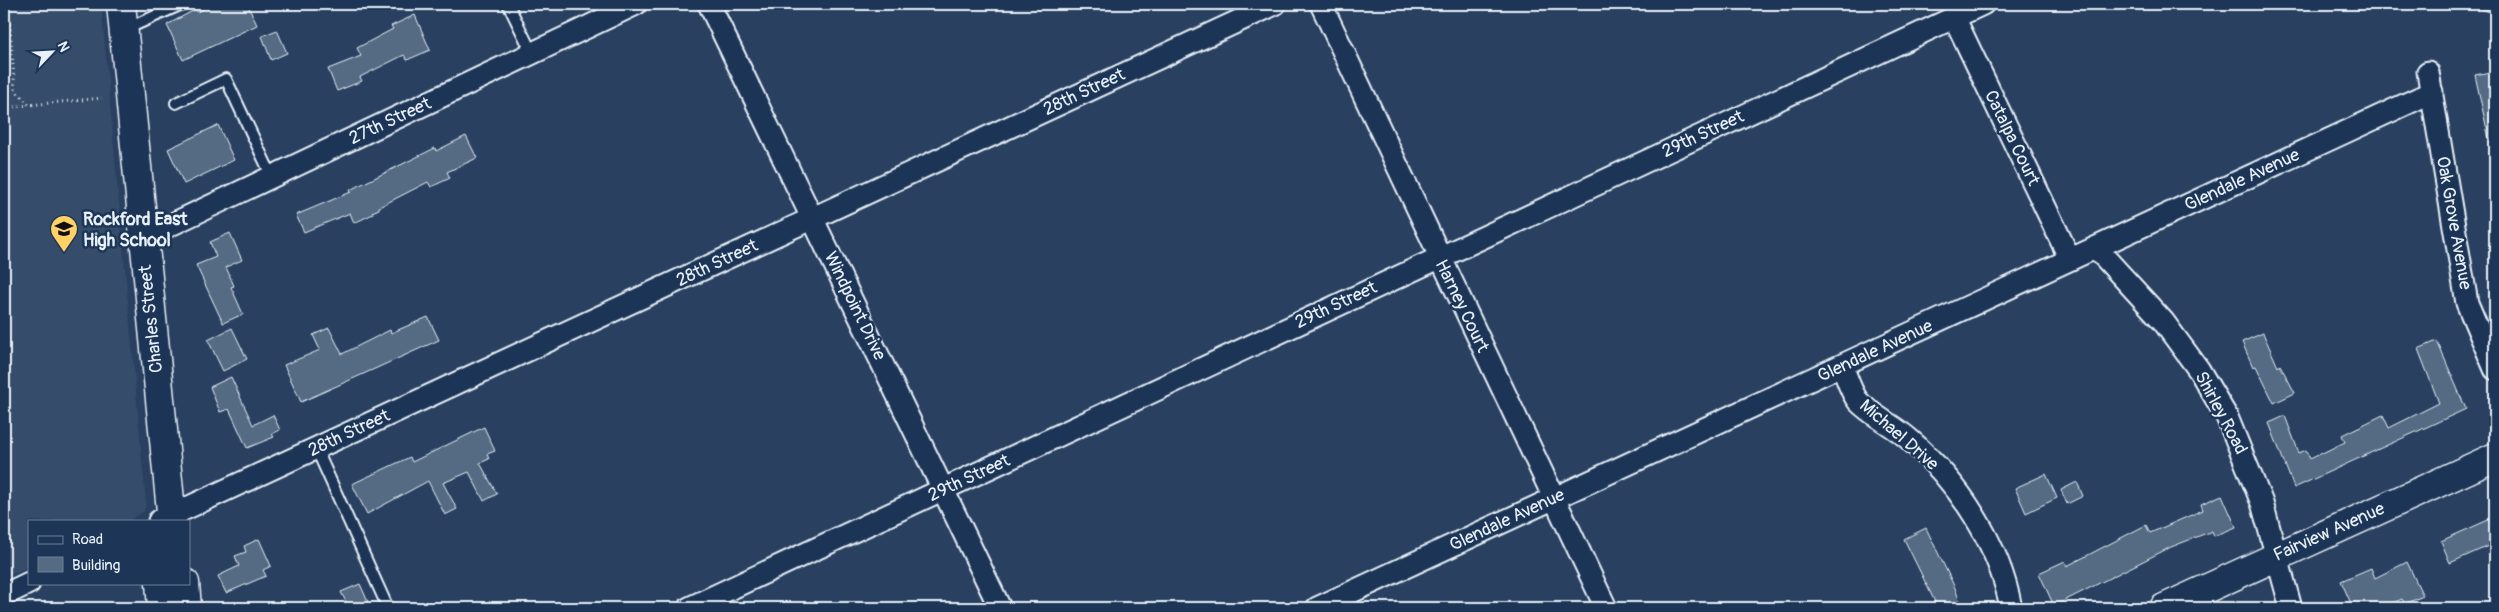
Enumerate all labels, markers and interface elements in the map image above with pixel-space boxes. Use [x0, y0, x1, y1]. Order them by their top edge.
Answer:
north arrow [28, 28, 78, 78]
text: N [54, 39, 73, 55]
street label: 28th Street [1039, 63, 1129, 121]
street label: Catalpa Court [1979, 87, 2045, 190]
street label: 27th Street [345, 92, 435, 150]
street label: 29th Street [1658, 105, 1748, 163]
street label: Glendale Avenue [2181, 143, 2303, 217]
street label: Oak Grove Avenue [2431, 154, 2477, 292]
place label: Rockford East High School [83, 208, 188, 252]
school or university icon: Rockford East High School [49, 214, 79, 253]
street label: 28th Street [672, 234, 762, 292]
street label: Windpoint Drive [819, 248, 891, 364]
street label: Harney Court [1430, 256, 1495, 357]
street label: Charles Street [134, 263, 168, 374]
street label: 29th Street [1291, 276, 1381, 334]
street label: Glendale Avenue [1814, 314, 1936, 388]
street label: Shirley Road [2190, 368, 2252, 458]
street label: Michael Drive [1855, 394, 1943, 476]
street label: 28th Street [304, 404, 394, 462]
street label: 29th Street [924, 449, 1014, 507]
street label: Glendale Avenue [1446, 483, 1568, 557]
street label: Fairview Avenue [2270, 497, 2388, 567]
legend [28, 520, 190, 584]
text: Road [72, 530, 103, 549]
text: Building [72, 556, 120, 575]

